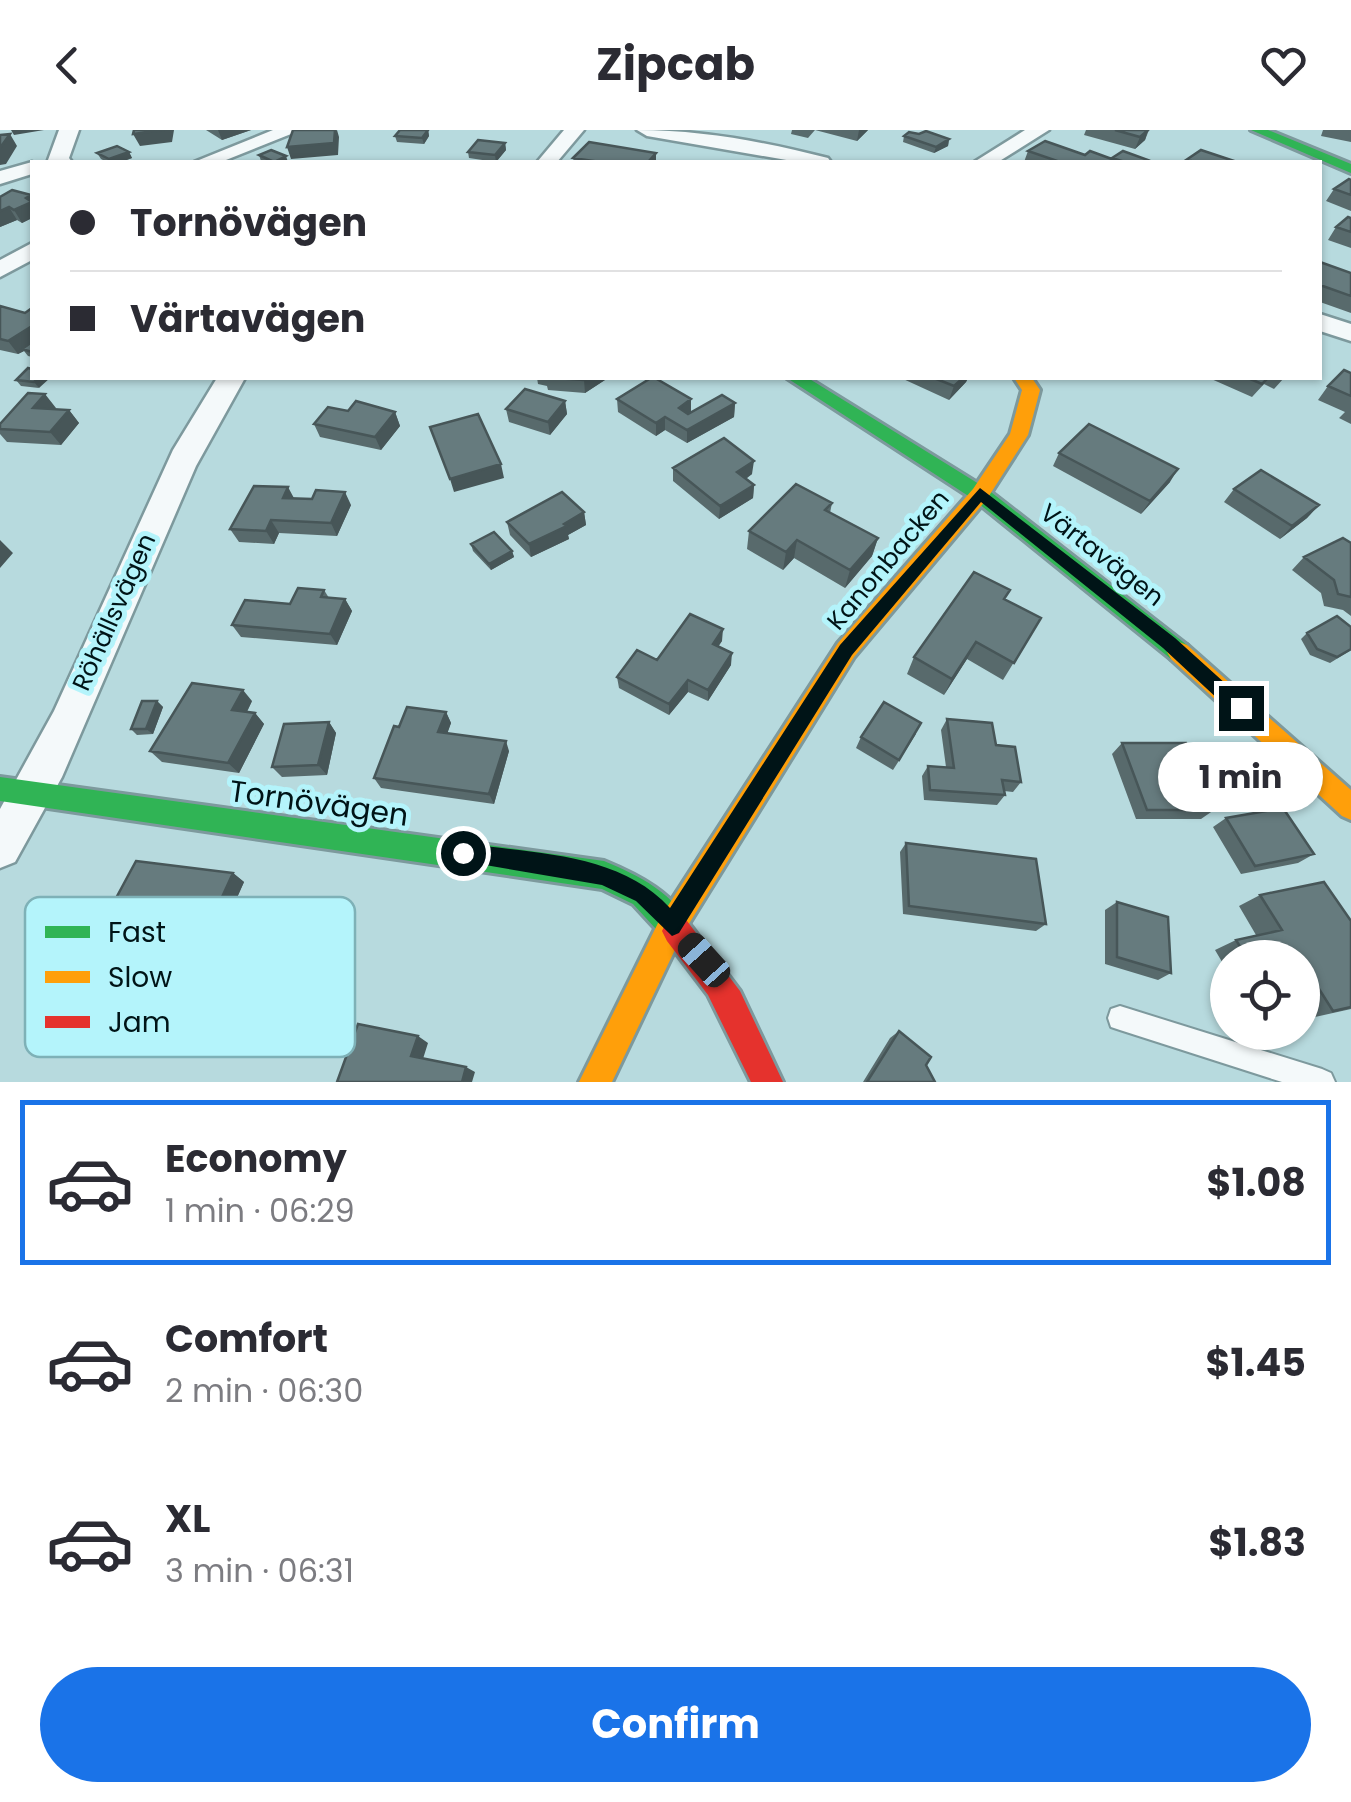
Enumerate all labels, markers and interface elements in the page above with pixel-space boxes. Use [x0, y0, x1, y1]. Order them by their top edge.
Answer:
text: Zipcab [596, 33, 755, 96]
icon: back [40, 38, 95, 93]
icon: heart [1256, 38, 1311, 93]
text: Tornövägen [130, 196, 367, 249]
text: Värtavägen [130, 292, 365, 345]
street label: Kanonbacken [819, 482, 957, 638]
street label: Värtavägen [1033, 496, 1171, 614]
street label: Röhällsvägen [64, 528, 164, 696]
route end [1219, 686, 1264, 731]
callout: 1 min [1158, 743, 1324, 813]
text: 1 min [1199, 754, 1282, 799]
street label: Tornövägen [227, 769, 411, 837]
route start [441, 831, 486, 876]
legend [25, 897, 355, 1057]
text: Fast [108, 913, 166, 952]
car [673, 928, 735, 992]
map controls [1210, 940, 1320, 1050]
button: locate [1210, 940, 1320, 1050]
text: Slow [108, 958, 172, 997]
text: Jam [108, 1003, 171, 1042]
text: Economy [165, 1132, 347, 1185]
icon: car [45, 1138, 135, 1228]
text: $1.08 [1207, 1156, 1306, 1209]
text: 1 min · 06:29 [165, 1188, 355, 1233]
text: Comfort [165, 1312, 328, 1365]
icon: car [45, 1318, 135, 1408]
text: $1.45 [1206, 1336, 1306, 1389]
text: 2 min · 06:30 [165, 1368, 363, 1413]
text: XL [165, 1492, 210, 1545]
icon: car [45, 1498, 135, 1588]
text: $1.83 [1208, 1516, 1306, 1569]
text: 3 min · 06:31 [165, 1548, 354, 1593]
button: Confirm [40, 1667, 1311, 1782]

